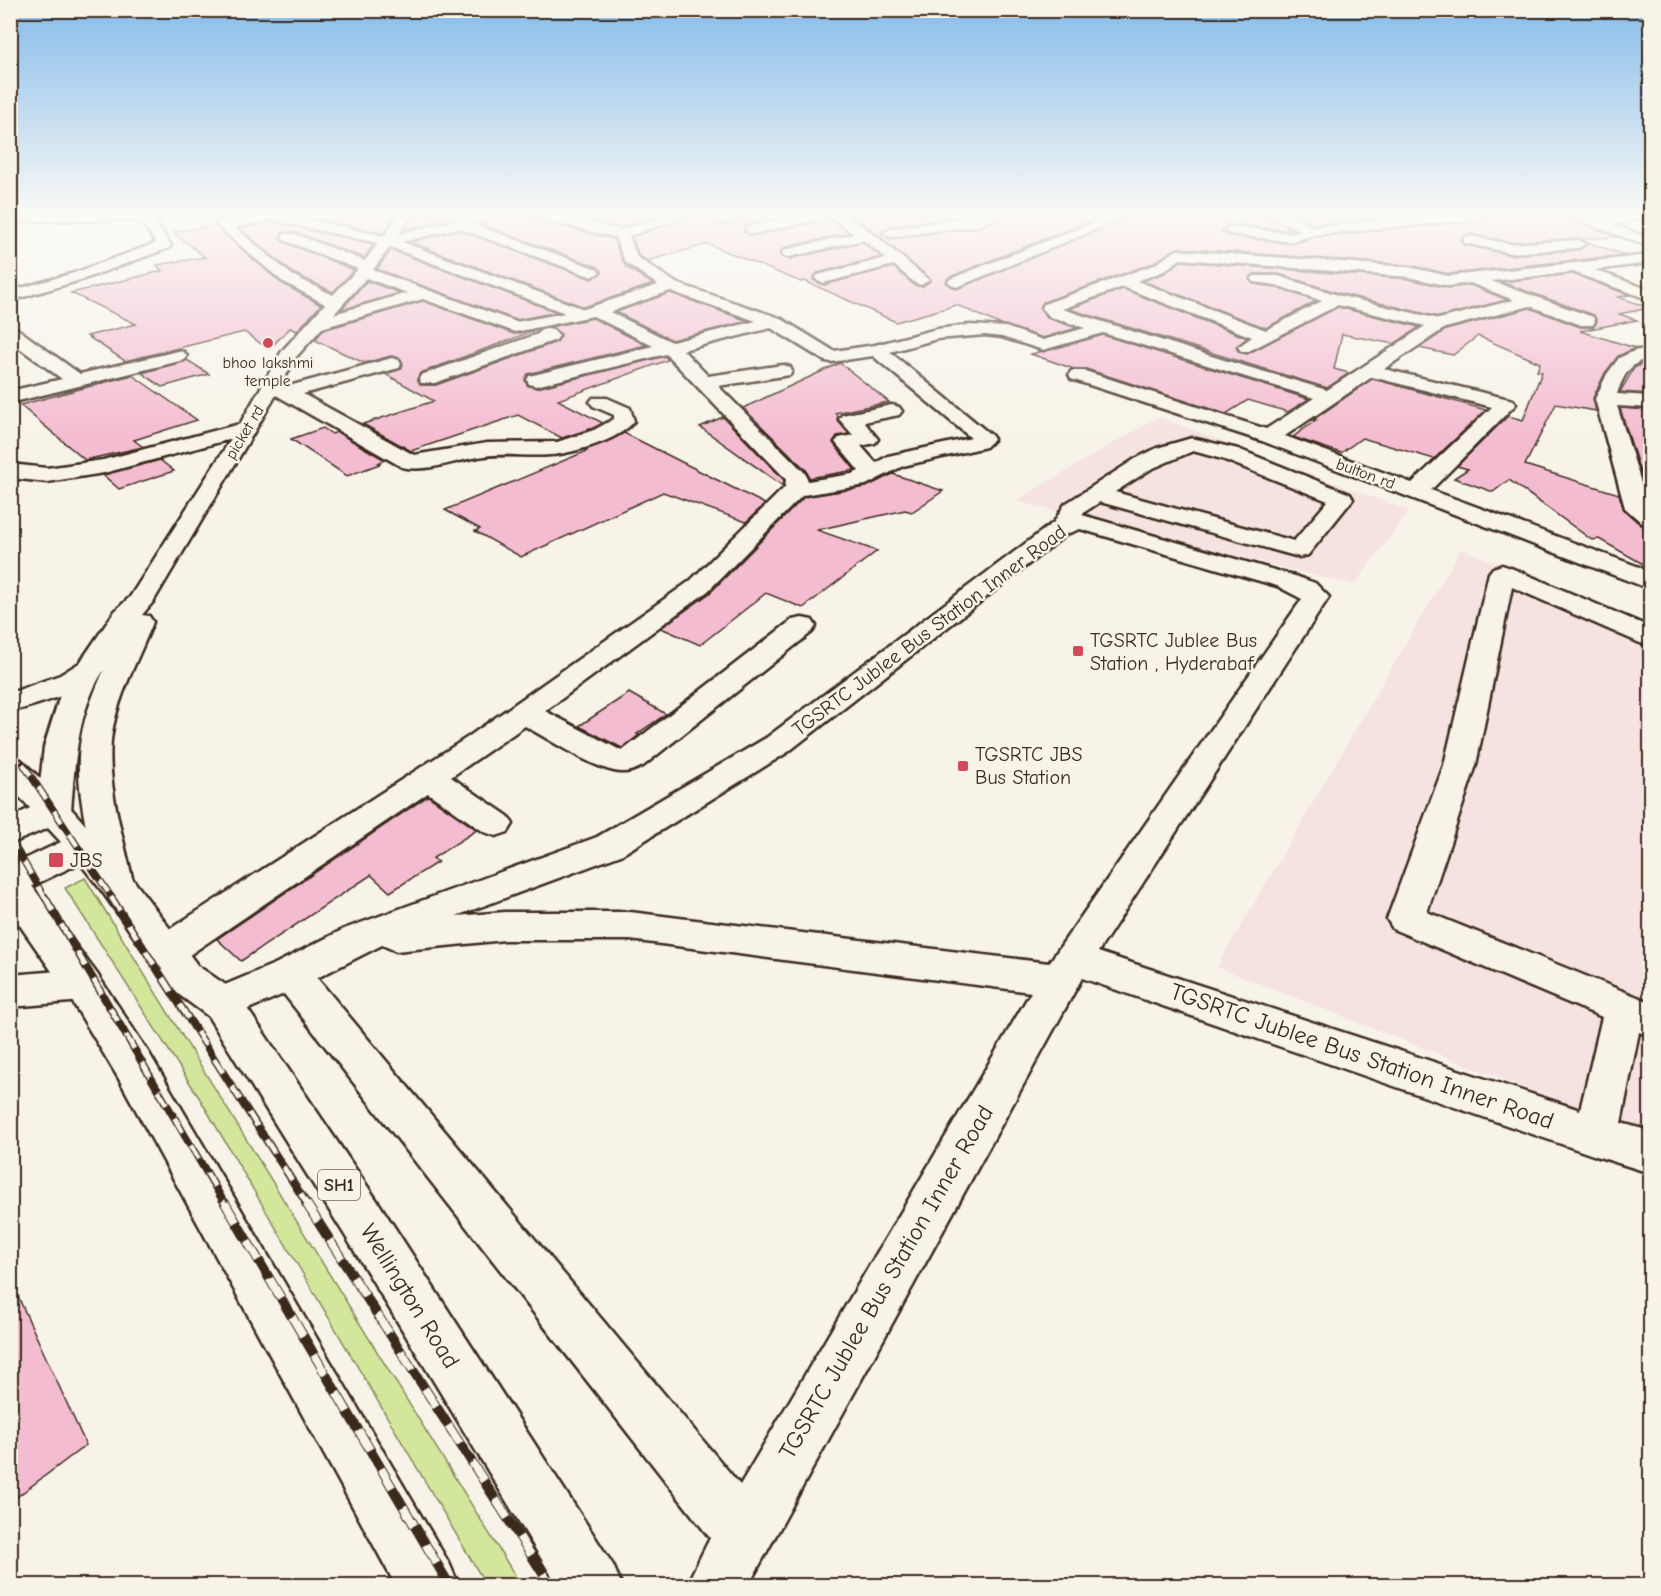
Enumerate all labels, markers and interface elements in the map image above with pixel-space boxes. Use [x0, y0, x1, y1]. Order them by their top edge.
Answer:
marker: bhoo lakshmi temple [261, 336, 275, 350]
place label: bhoo lakshmi temple [222, 354, 314, 390]
street label: picket rd [222, 402, 268, 463]
street label: bulton rd [1334, 455, 1398, 493]
street label: TGSRTC Jublee Bus Station Inner Road [788, 520, 1071, 741]
place label: TGSRTC Jublee Bus Station , Hyderabaf [1090, 629, 1257, 675]
marker: TGSRTC Jublee Bus Station , Hyderabaf [1071, 644, 1085, 658]
place label: TGSRTC JBS Bus Station [975, 743, 1082, 789]
marker: TGSRTC JBS Bus Station [956, 759, 970, 773]
place label: JBS [70, 849, 103, 872]
marker: JBS [47, 851, 65, 869]
street label: TGSRTC Jublee Bus Station Inner Road [1167, 977, 1557, 1135]
street label: TGSRTC Jublee Bus Station Inner Road [773, 1100, 999, 1464]
road number: SH1 [318, 1170, 360, 1200]
street label: Wellington Road [354, 1219, 466, 1373]

